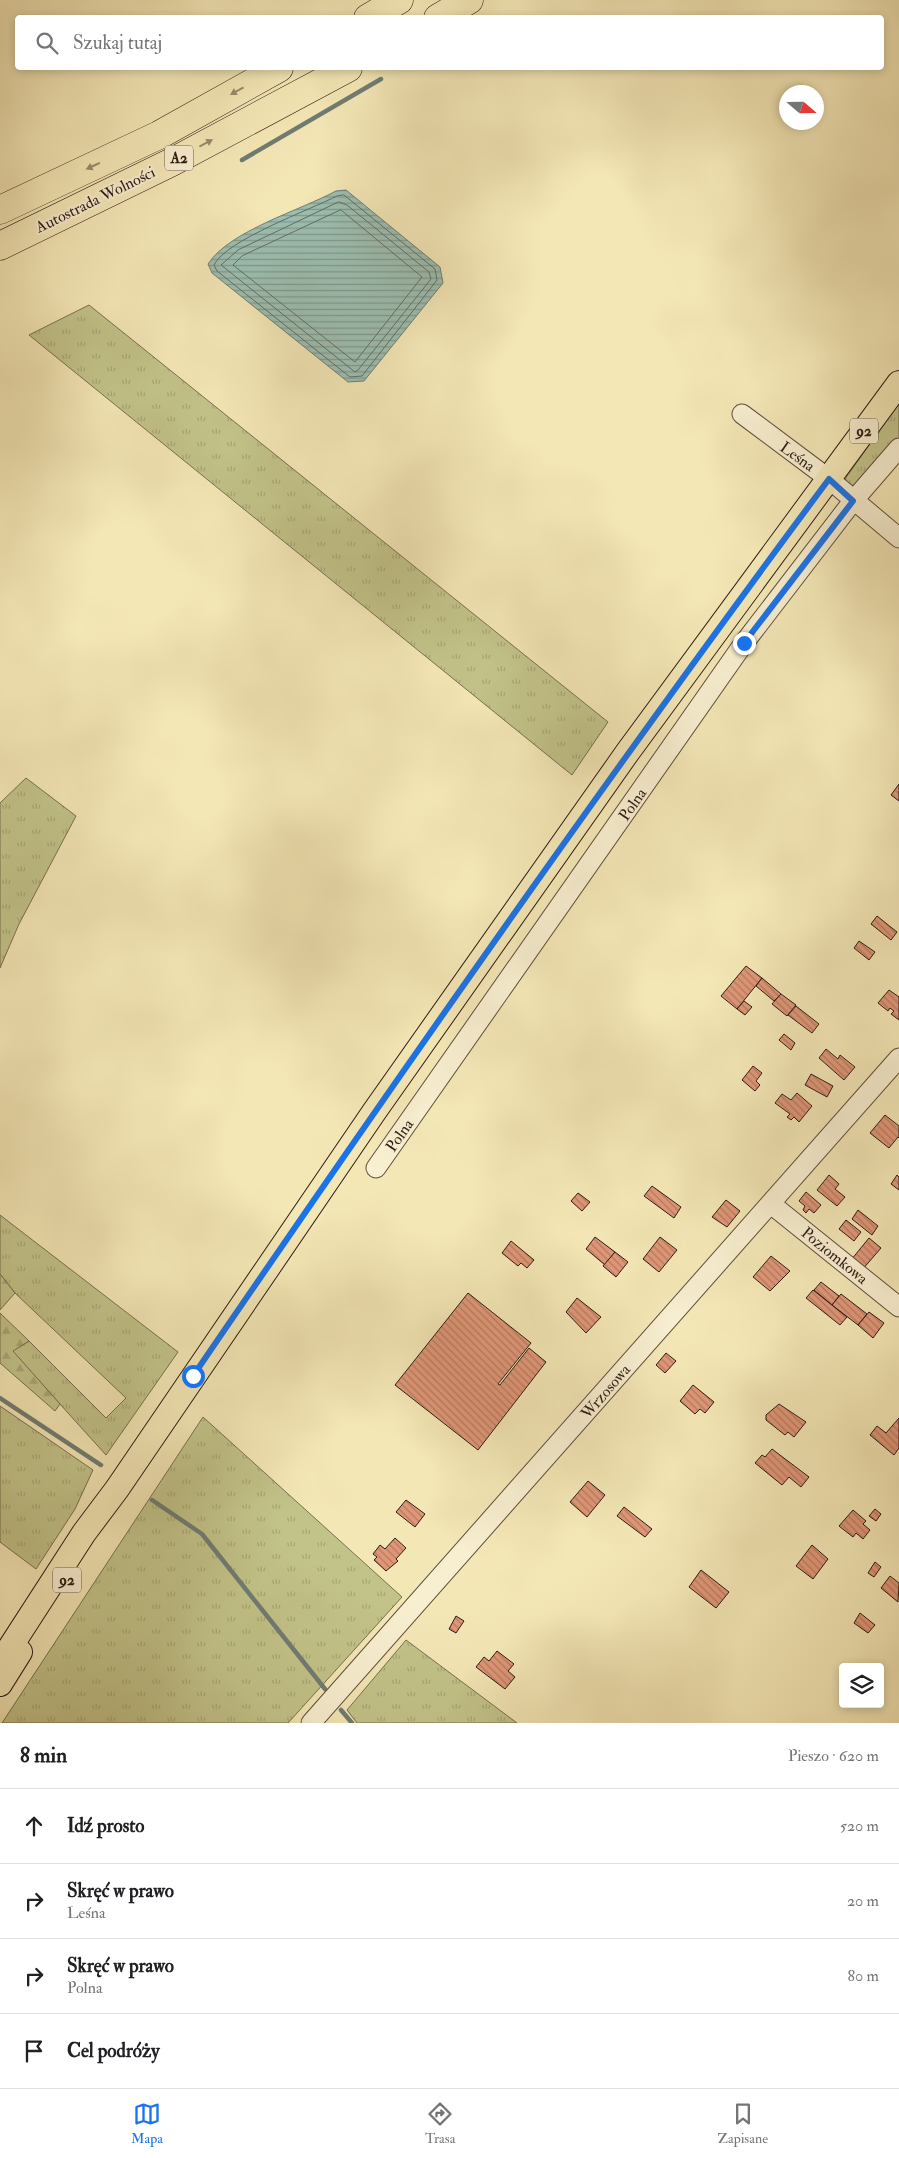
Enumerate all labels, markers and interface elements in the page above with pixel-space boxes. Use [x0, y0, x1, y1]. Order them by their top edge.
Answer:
search box [15, 15, 884, 70]
icon: search [33, 29, 61, 57]
text: Szukaj tutaj [73, 31, 162, 55]
north arrow [779, 85, 824, 130]
one-way arrow [230, 87, 243, 96]
one-way arrow [199, 139, 214, 147]
road number: A2 [165, 146, 193, 170]
street label: Autostrada Wolności [31, 162, 159, 238]
one-way arrow [86, 163, 100, 171]
road number: 92 [850, 418, 878, 444]
street label: Leśna [776, 437, 819, 476]
route end [733, 632, 756, 655]
street label: Polna [614, 784, 651, 825]
street label: Polna [381, 1115, 418, 1156]
street label: Poziomkowa [797, 1223, 872, 1289]
street label: Wrzosowa [576, 1360, 635, 1424]
route start [182, 1365, 205, 1388]
road number: 92 [53, 1568, 81, 1592]
map controls [839, 1663, 884, 1708]
button: layers [839, 1663, 884, 1708]
text: 8 min [20, 1742, 67, 1769]
text: Pieszo · 620 m [788, 1746, 879, 1766]
icon: ahead [20, 1812, 48, 1840]
text: Idź prosto [67, 1814, 144, 1838]
text: 520 m [840, 1816, 879, 1836]
text: Skręć w prawo [67, 1879, 174, 1903]
icon: right [20, 1887, 48, 1915]
text: 20 m [847, 1891, 879, 1911]
text: Leśna [67, 1903, 106, 1923]
text: Skręć w prawo [67, 1954, 174, 1978]
icon: right [20, 1962, 48, 1990]
text: 80 m [848, 1966, 879, 1986]
text: Polna [67, 1978, 102, 1998]
icon: arrive [20, 2037, 48, 2065]
text: Cel podróży [67, 2039, 160, 2063]
tab: Mapa [131, 2100, 163, 2147]
tab: Trasa [425, 2100, 455, 2147]
tab: Zapisane [717, 2100, 768, 2147]

